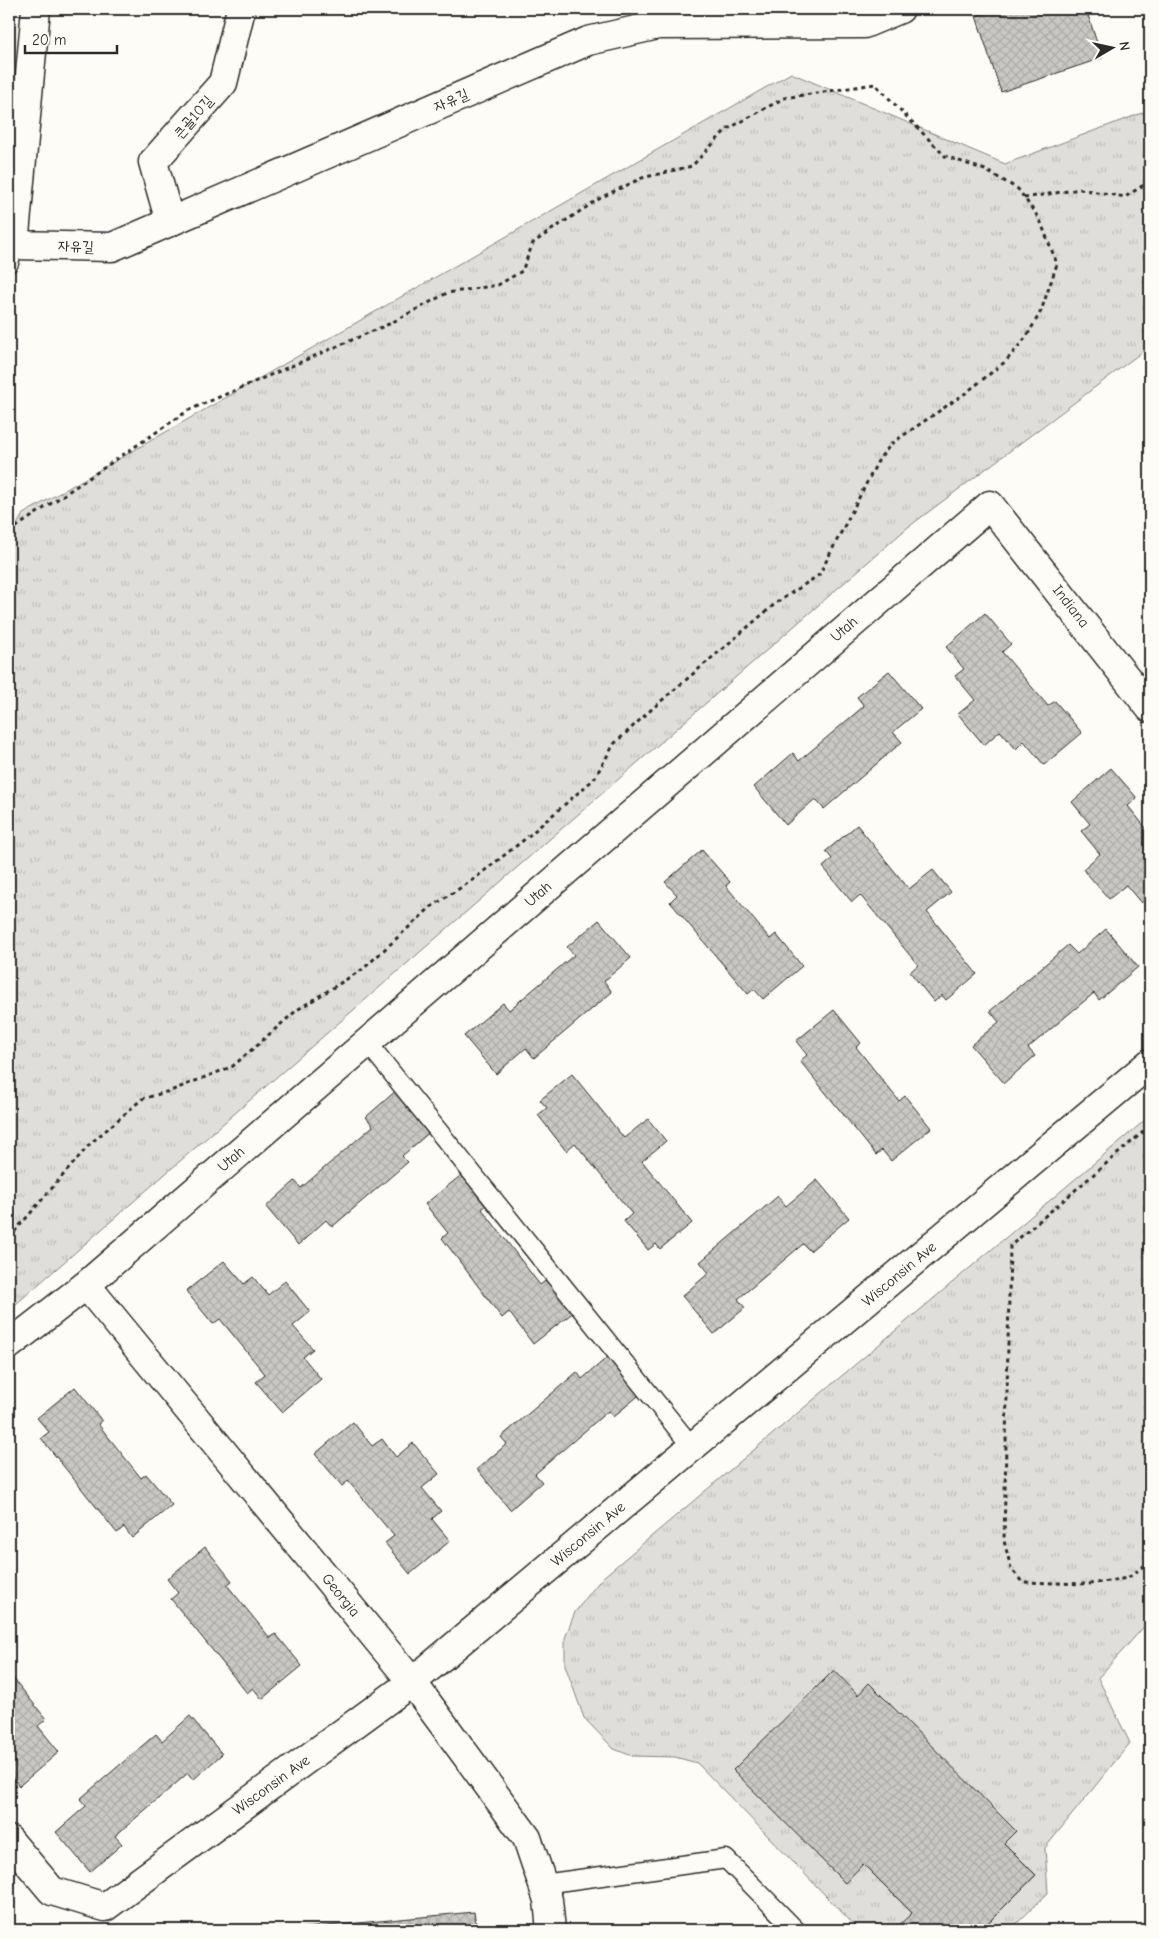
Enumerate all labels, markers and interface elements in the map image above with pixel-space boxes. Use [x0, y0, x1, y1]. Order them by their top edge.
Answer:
scale bar [25, 22, 118, 54]
north arrow [1086, 22, 1136, 72]
text: 20 m [32, 31, 66, 49]
text: N [1115, 40, 1133, 52]
street label: 자유길 [431, 85, 471, 115]
street label: 큰골10길 [169, 92, 217, 142]
street label: 자유길 [58, 236, 94, 256]
street label: Indiana [1049, 581, 1093, 631]
street label: Utah [827, 612, 861, 646]
street label: Utah [521, 877, 555, 911]
street label: Utah [214, 1142, 248, 1176]
street label: Wisconsin Ave [858, 1237, 940, 1310]
street label: Wisconsin Ave [547, 1497, 629, 1570]
street label: Georgia [318, 1570, 364, 1620]
street label: Wisconsin Ave [229, 1751, 314, 1819]

